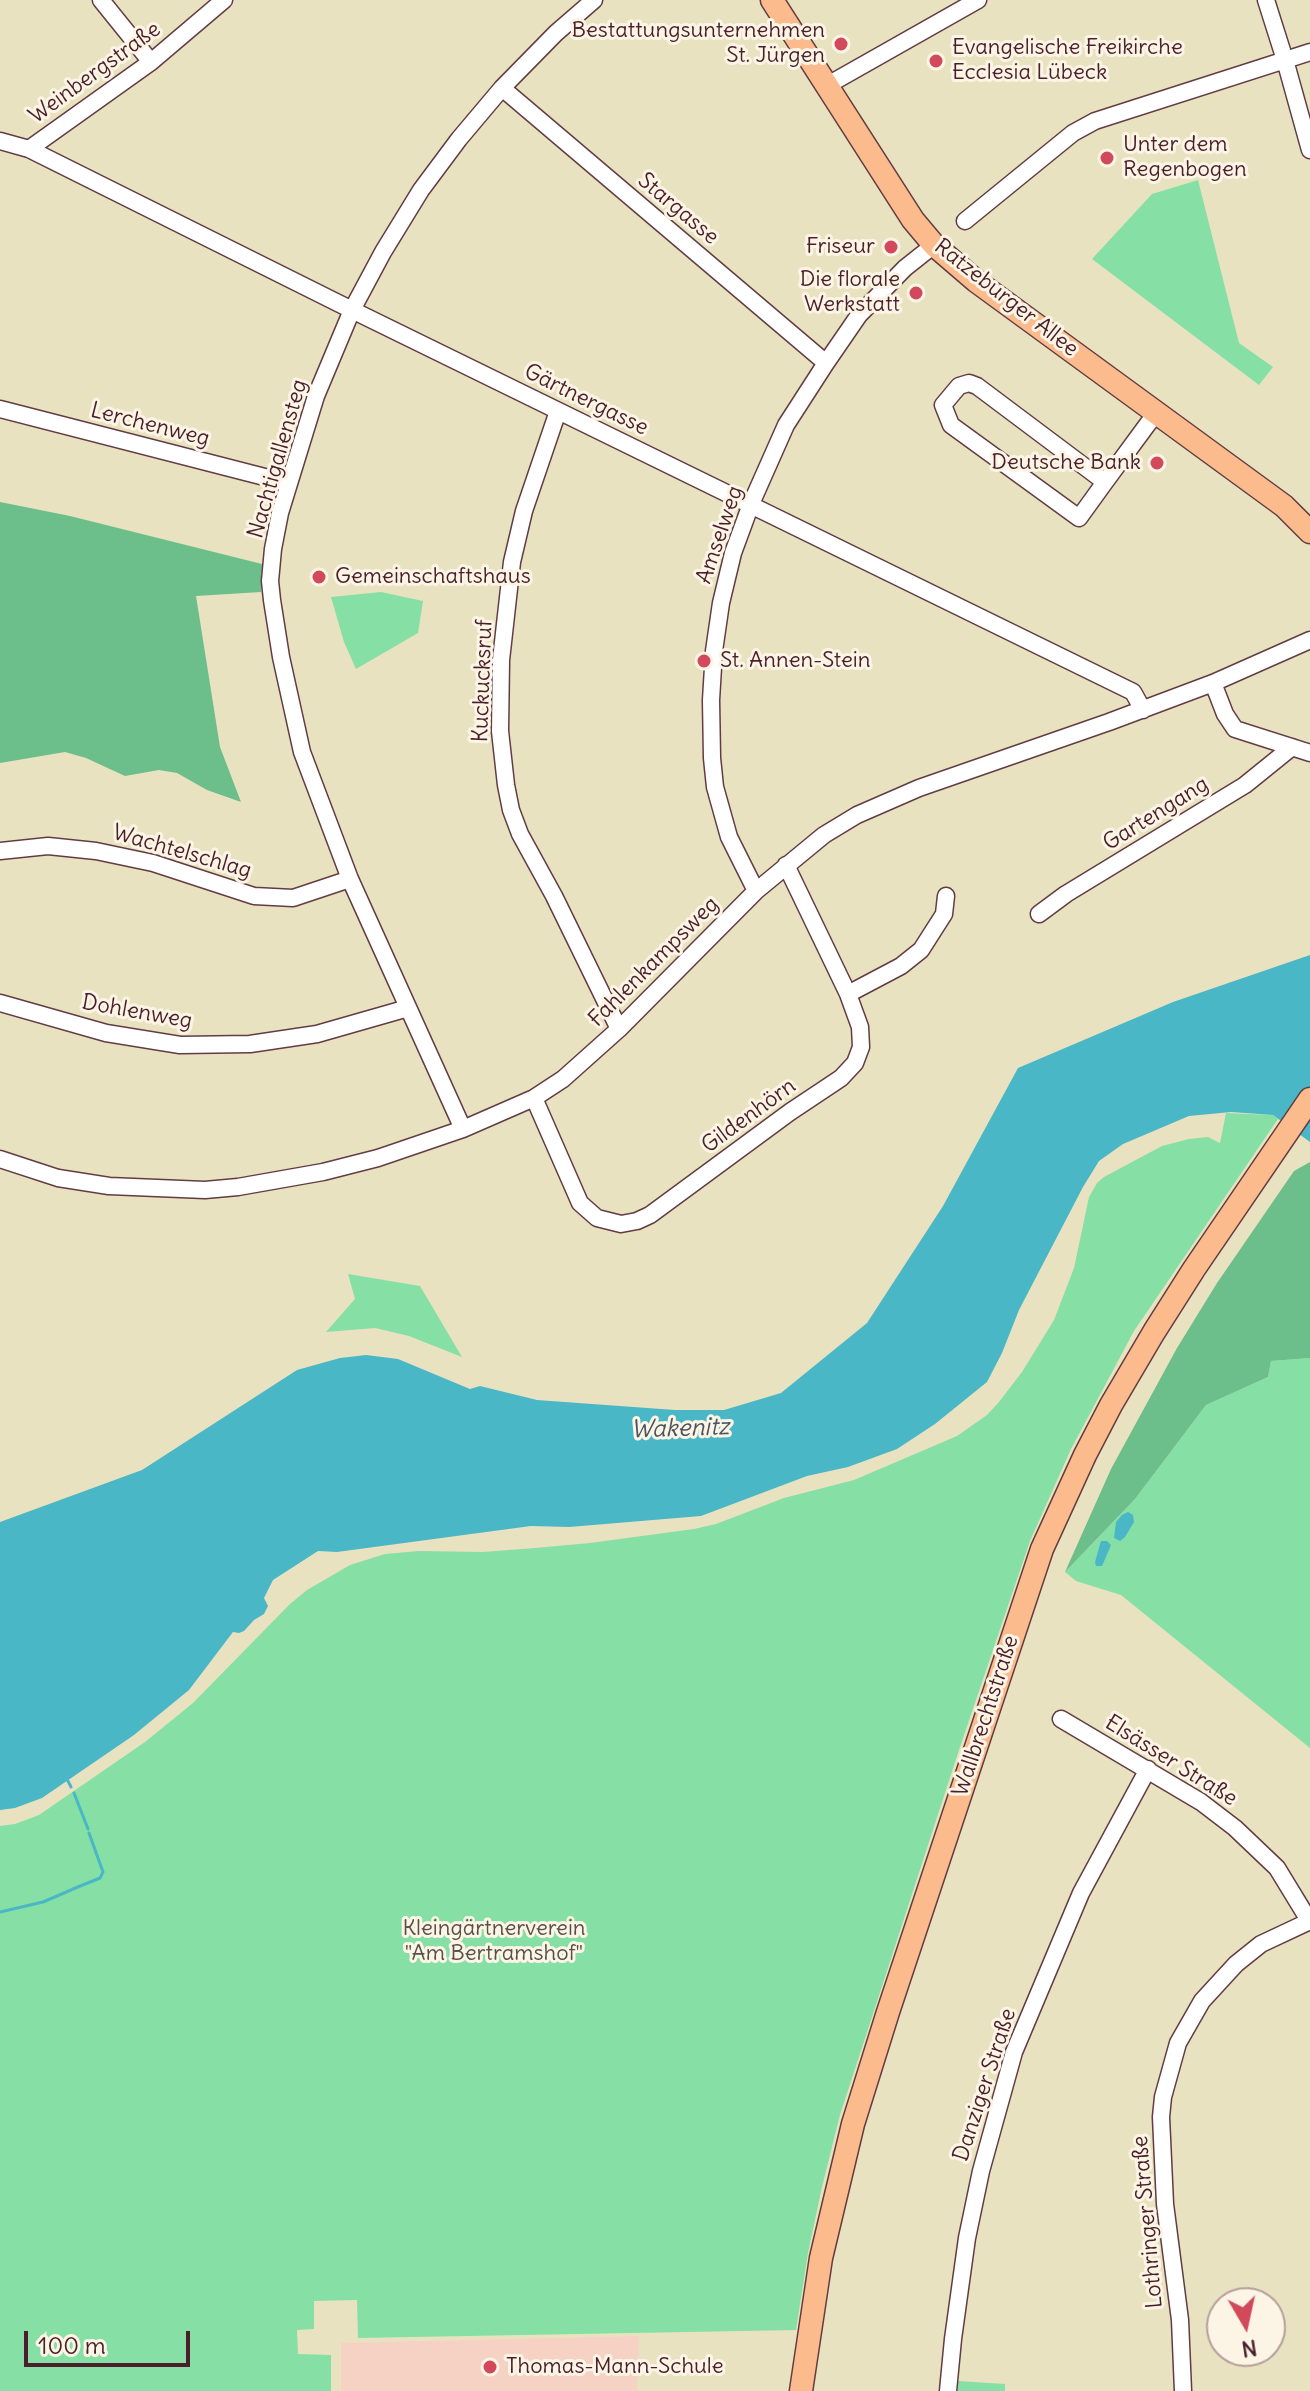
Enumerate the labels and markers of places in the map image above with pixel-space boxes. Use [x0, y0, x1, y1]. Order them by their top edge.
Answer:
place label: Bestattungsunternehmen St. Jürgen [571, 18, 825, 70]
marker: Bestattungsunternehmen St. Jürgen [832, 35, 850, 53]
place label: Evangelische Freikirche Ecclesia Lübeck [952, 35, 1183, 86]
marker: Evangelische Freikirche Ecclesia Lübeck [927, 52, 945, 70]
place label: Unter dem Regenbogen [1123, 132, 1247, 184]
marker: Unter dem Regenbogen [1098, 149, 1116, 167]
place label: Friseur [806, 234, 875, 260]
marker: Friseur [882, 238, 900, 256]
place label: Die florale Werkstatt [800, 267, 900, 318]
marker: Die florale Werkstatt [907, 284, 925, 302]
place label: Deutsche Bank [991, 450, 1141, 476]
marker: Deutsche Bank [1148, 454, 1166, 472]
place label: Gemeinschaftshaus [335, 564, 531, 590]
marker: Gemeinschaftshaus [310, 568, 328, 586]
place label: St. Annen-Stein [720, 648, 870, 674]
marker: St. Annen-Stein [695, 652, 713, 670]
place label: Thomas-Mann-Schule [506, 2354, 724, 2380]
marker: Thomas-Mann-Schule [481, 2358, 499, 2376]

